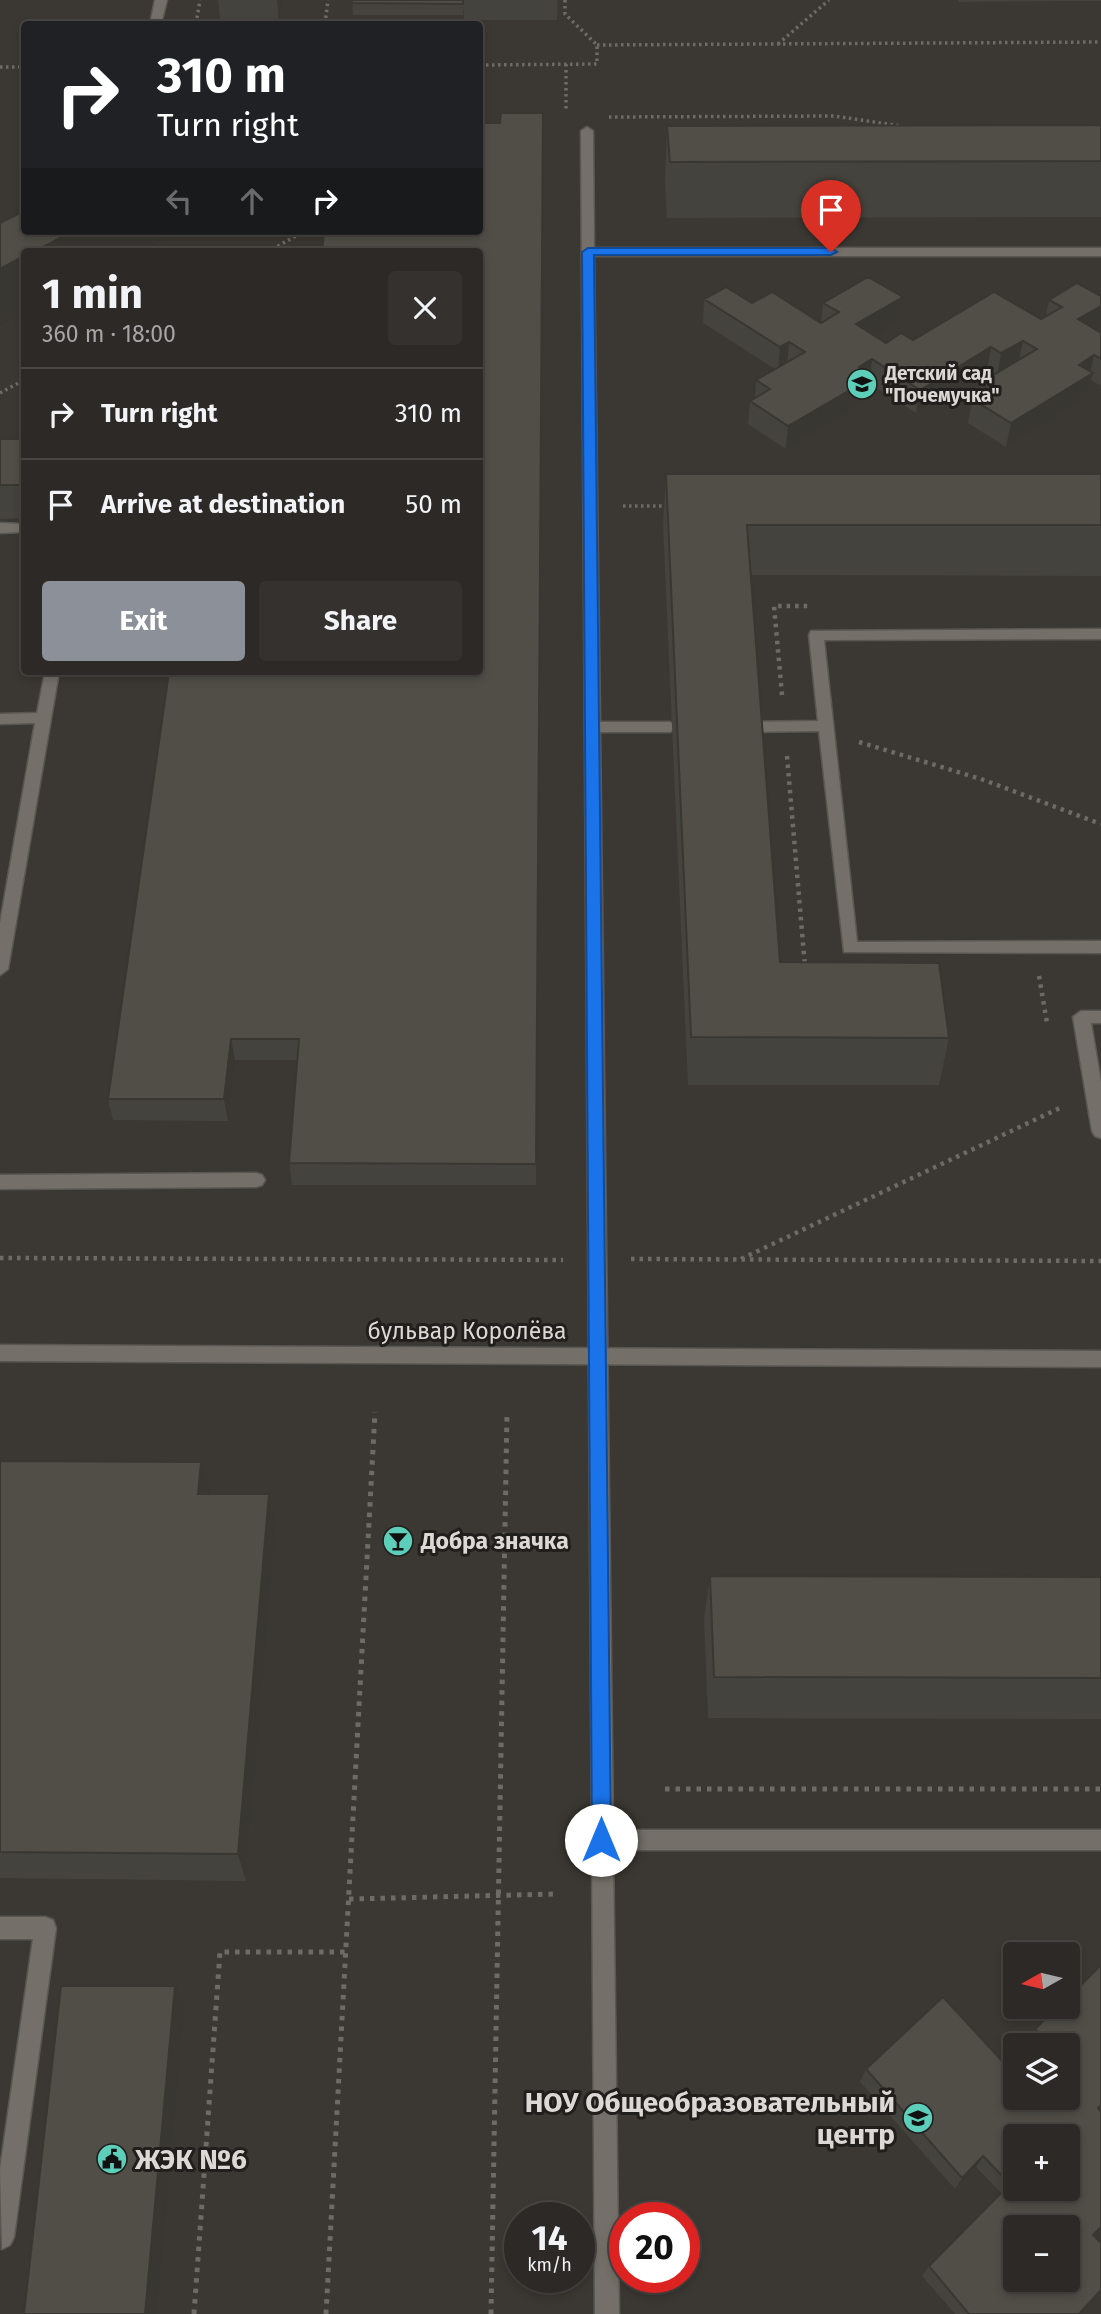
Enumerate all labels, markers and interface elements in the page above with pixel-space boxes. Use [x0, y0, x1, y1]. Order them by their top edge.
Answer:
text: 310 m [157, 46, 286, 105]
icon: right [42, 49, 133, 140]
text: Turn right [157, 106, 299, 144]
pin [801, 180, 861, 252]
icon: left [160, 182, 198, 220]
icon: ahead [233, 182, 271, 220]
icon: right [306, 182, 344, 220]
icon: arrive [812, 191, 850, 229]
text: 1 min [42, 269, 143, 319]
button: close [388, 271, 462, 345]
text: 360 m · 18:00 [42, 320, 176, 348]
place label: Детский сад "Почемучка" [884, 362, 1000, 407]
school or university icon: Детский сад "Почемучка" [845, 367, 879, 401]
icon: right [42, 395, 80, 433]
text: Turn right [101, 398, 218, 429]
text: 310 m [395, 398, 462, 429]
icon: arrive [42, 486, 80, 524]
text: Arrive at destination [101, 489, 345, 520]
text: 50 m [405, 489, 462, 520]
button: Exit [42, 581, 245, 661]
button: Share [259, 581, 462, 661]
street label: бульвар Королёва [368, 1317, 566, 1345]
bar icon: Добра значка [381, 1524, 415, 1558]
place label: Добра значка [420, 1527, 569, 1555]
position arrow [564, 1803, 638, 1877]
north arrow [1003, 1942, 1080, 2020]
map controls [1003, 1942, 1080, 2292]
button: layers [1003, 2033, 1080, 2110]
place label: НОУ Общеобразовательный центр [525, 2086, 895, 2151]
school or university icon: НОУ Общеобразовательный центр [901, 2101, 935, 2135]
button: + [1003, 2124, 1080, 2201]
public building icon: ЖЭК №6 [95, 2142, 129, 2176]
place label: ЖЭК №6 [134, 2143, 247, 2176]
speed limit sign: 20 [609, 2202, 700, 2293]
button: − [1003, 2215, 1080, 2292]
text: 14 [531, 2217, 568, 2259]
text: km/h [527, 2254, 572, 2276]

